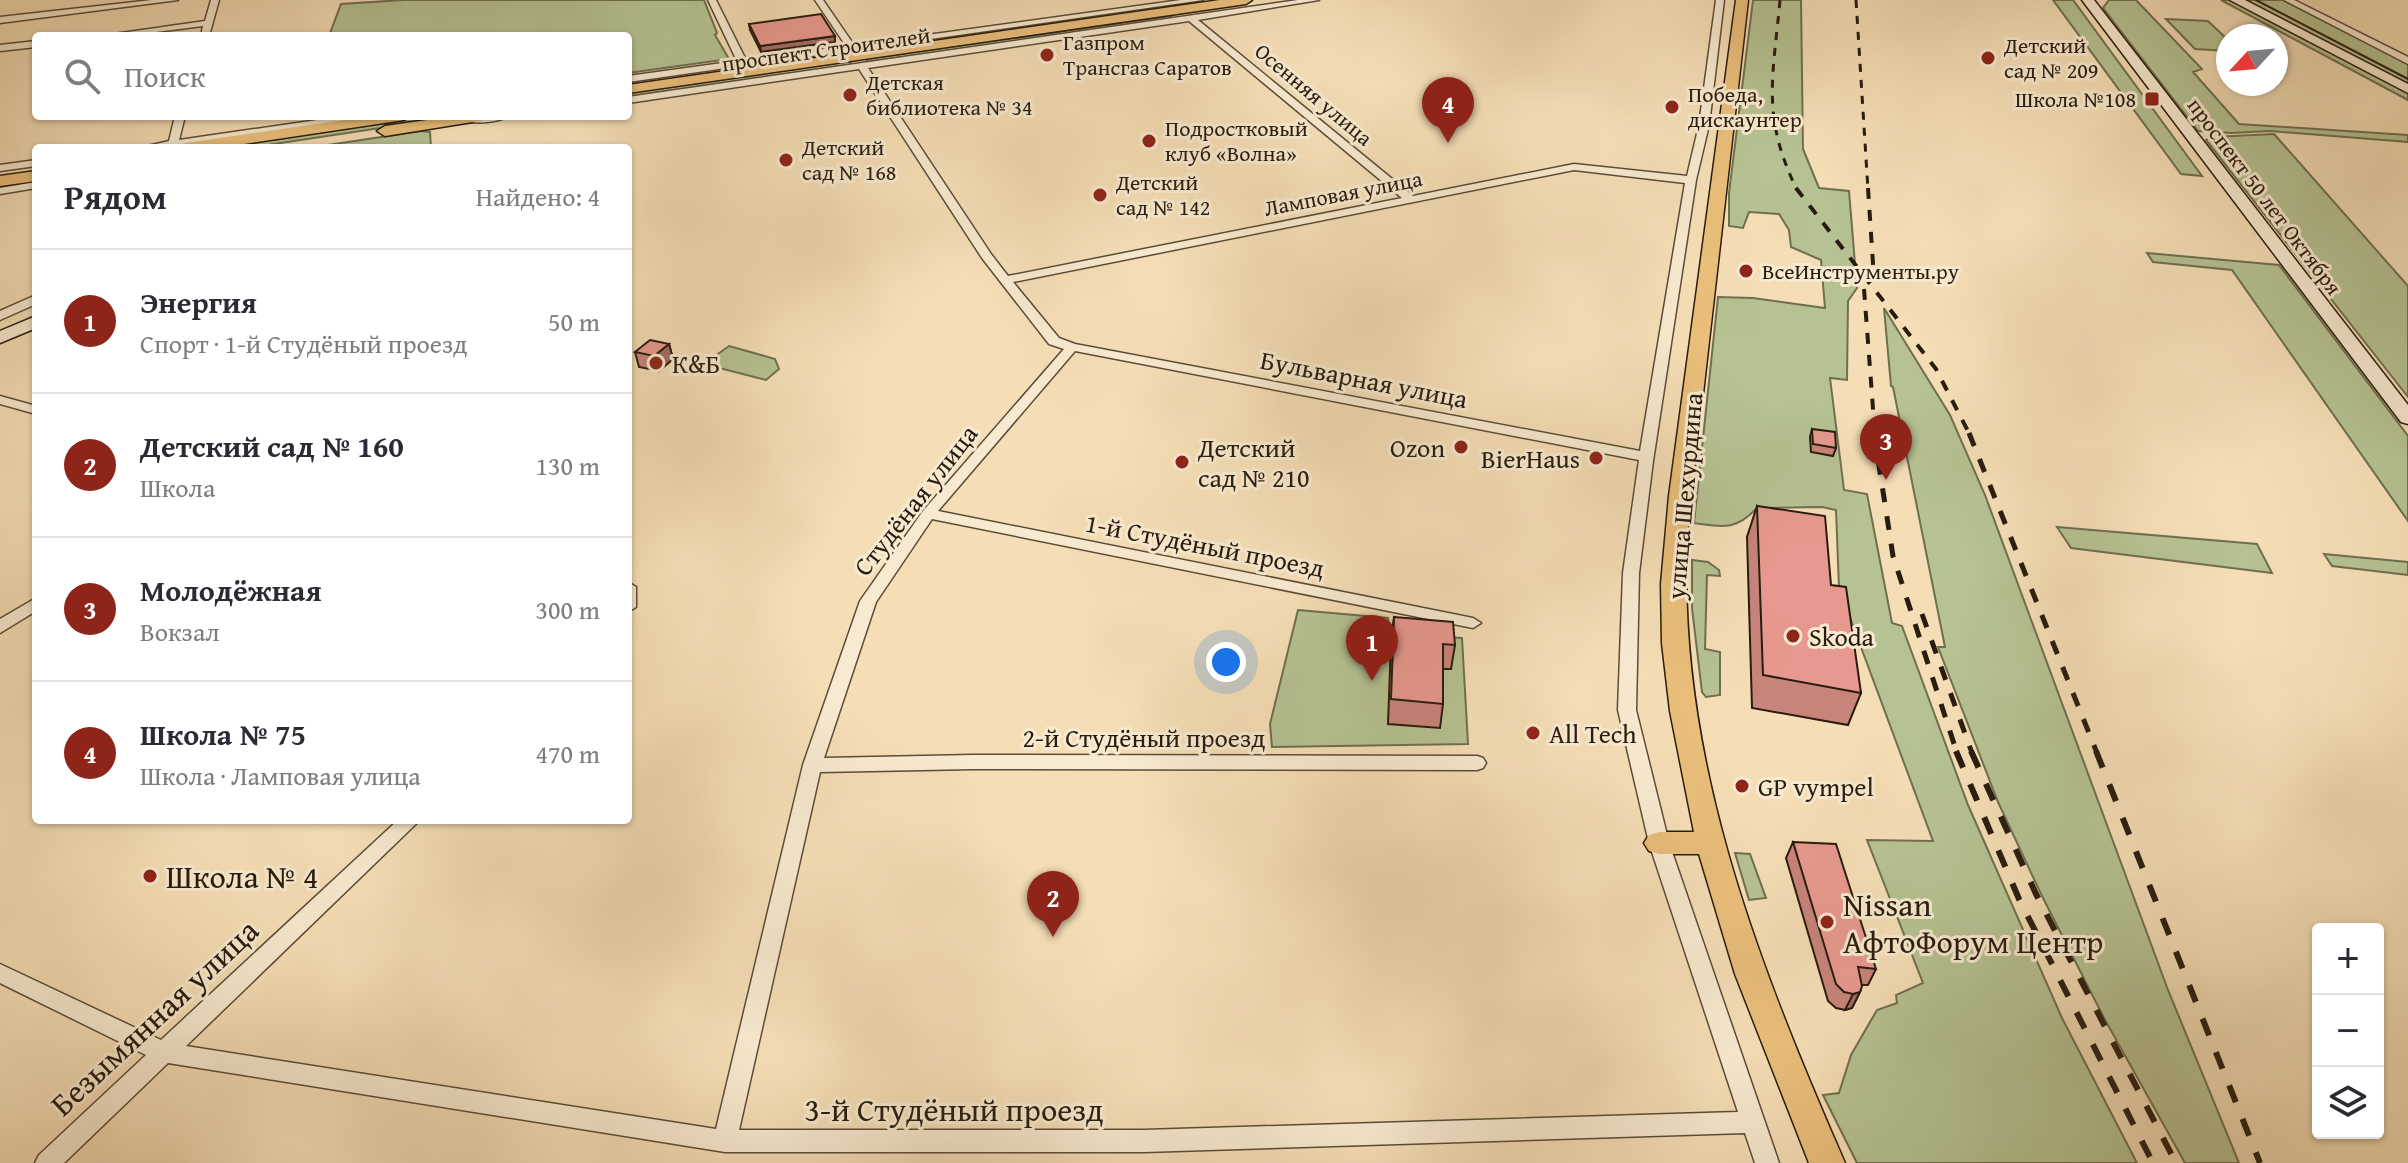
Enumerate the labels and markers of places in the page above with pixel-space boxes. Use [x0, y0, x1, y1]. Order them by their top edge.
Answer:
place label: Газпром Трансгаз Саратов [1063, 26, 1232, 83]
place label: Детский сад № 209 [2003, 29, 2098, 86]
marker: Газпром Трансгаз Саратов [1038, 46, 1056, 64]
marker: Детский сад № 209 [1979, 49, 1997, 67]
place label: Детская библиотека № 34 [865, 66, 1033, 123]
pin: 4 [1422, 77, 1474, 143]
place label: Победа, дискаунтер [1688, 78, 1802, 135]
place label: Школа №108 [2015, 83, 2136, 115]
marker: Детская библиотека № 34 [841, 86, 859, 104]
marker: Школа №108 [2143, 90, 2161, 108]
marker: Победа, дискаунтер [1663, 98, 1681, 116]
place label: Подростковый клуб «Волна» [1165, 112, 1308, 169]
place label: Детский сад № 168 [801, 131, 896, 188]
marker: Подростковый клуб «Волна» [1140, 132, 1158, 150]
marker: Детский сад № 168 [777, 151, 795, 169]
place label: Детский сад № 142 [1115, 166, 1210, 223]
marker: Детский сад № 142 [1091, 186, 1109, 204]
place label: ВсеИнструменты.ру [1762, 255, 1959, 287]
marker: ВсеИнструменты.ру [1737, 262, 1755, 280]
place label: К&Б [672, 344, 720, 383]
marker: К&Б [647, 354, 665, 372]
pin: 3 [1860, 414, 1912, 480]
place label: Детский сад № 210 [1197, 428, 1310, 497]
place label: Ozon [1390, 428, 1445, 467]
marker: Ozon [1452, 438, 1470, 456]
place label: BierHaus [1481, 439, 1580, 478]
marker: BierHaus [1587, 449, 1605, 467]
marker: Детский сад № 210 [1173, 453, 1191, 471]
pin: 1 [1346, 615, 1398, 681]
place label: Skoda [1809, 617, 1875, 656]
marker: Skoda [1784, 627, 1802, 645]
place label: All Tech [1549, 714, 1637, 753]
marker: All Tech [1524, 724, 1542, 742]
place label: GP vympel [1758, 767, 1874, 806]
marker: GP vympel [1733, 777, 1751, 795]
place label: Школа № 4 [166, 853, 318, 900]
marker: Школа № 4 [141, 867, 159, 885]
pin: 2 [1027, 871, 1079, 937]
place label: Nissan АфтоФорум Центр [1843, 881, 2103, 965]
marker: Nissan АфтоФорум Центр [1818, 913, 1836, 931]

